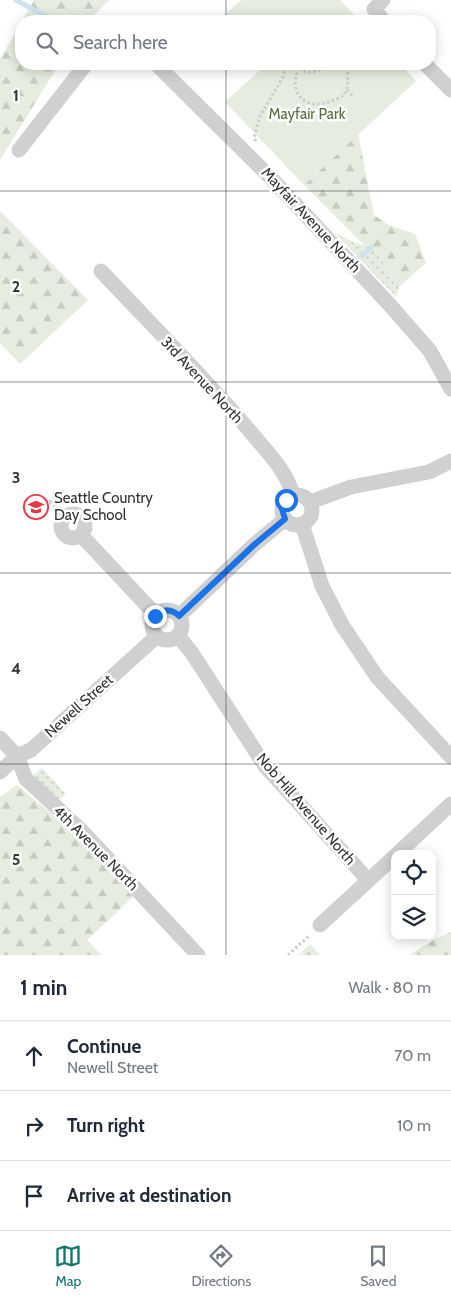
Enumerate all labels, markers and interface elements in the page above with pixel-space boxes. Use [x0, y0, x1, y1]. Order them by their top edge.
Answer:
search box [15, 15, 436, 70]
icon: search [33, 29, 61, 57]
text: Search here [73, 31, 167, 54]
text: 1 [13, 86, 19, 105]
park label: Mayfair Park [269, 105, 346, 123]
street label: Mayfair Avenue North [258, 164, 364, 276]
text: 2 [12, 277, 20, 296]
street label: 3rd Avenue North [157, 333, 247, 427]
text: 3 [12, 468, 20, 487]
place label: Seattle Country Day School [54, 489, 153, 524]
route start [275, 489, 298, 512]
school or university icon: Seattle Country Day School [23, 494, 49, 520]
route end [144, 605, 167, 628]
text: 4 [11, 659, 21, 678]
street label: Newell Street [41, 671, 117, 741]
street label: Nob Hill Avenue North [253, 750, 359, 868]
street label: 4th Avenue North [50, 802, 142, 894]
text: 5 [12, 850, 20, 869]
map controls [391, 850, 436, 940]
button: locate [391, 850, 436, 895]
button: layers [391, 895, 436, 940]
text: 1 min [20, 975, 67, 1000]
text: Walk · 80 m [348, 978, 431, 997]
text: Continue [67, 1035, 141, 1058]
icon: ahead [20, 1042, 48, 1070]
text: 70 m [394, 1046, 431, 1065]
text: Newell Street [67, 1058, 158, 1077]
icon: right [20, 1112, 48, 1140]
text: Turn right [67, 1114, 145, 1137]
text: 10 m [397, 1116, 431, 1135]
icon: arrive [20, 1182, 48, 1210]
text: Arrive at destination [67, 1184, 231, 1207]
tab: Map [54, 1242, 82, 1290]
tab: Directions [191, 1242, 251, 1290]
tab: Saved [360, 1242, 397, 1290]

